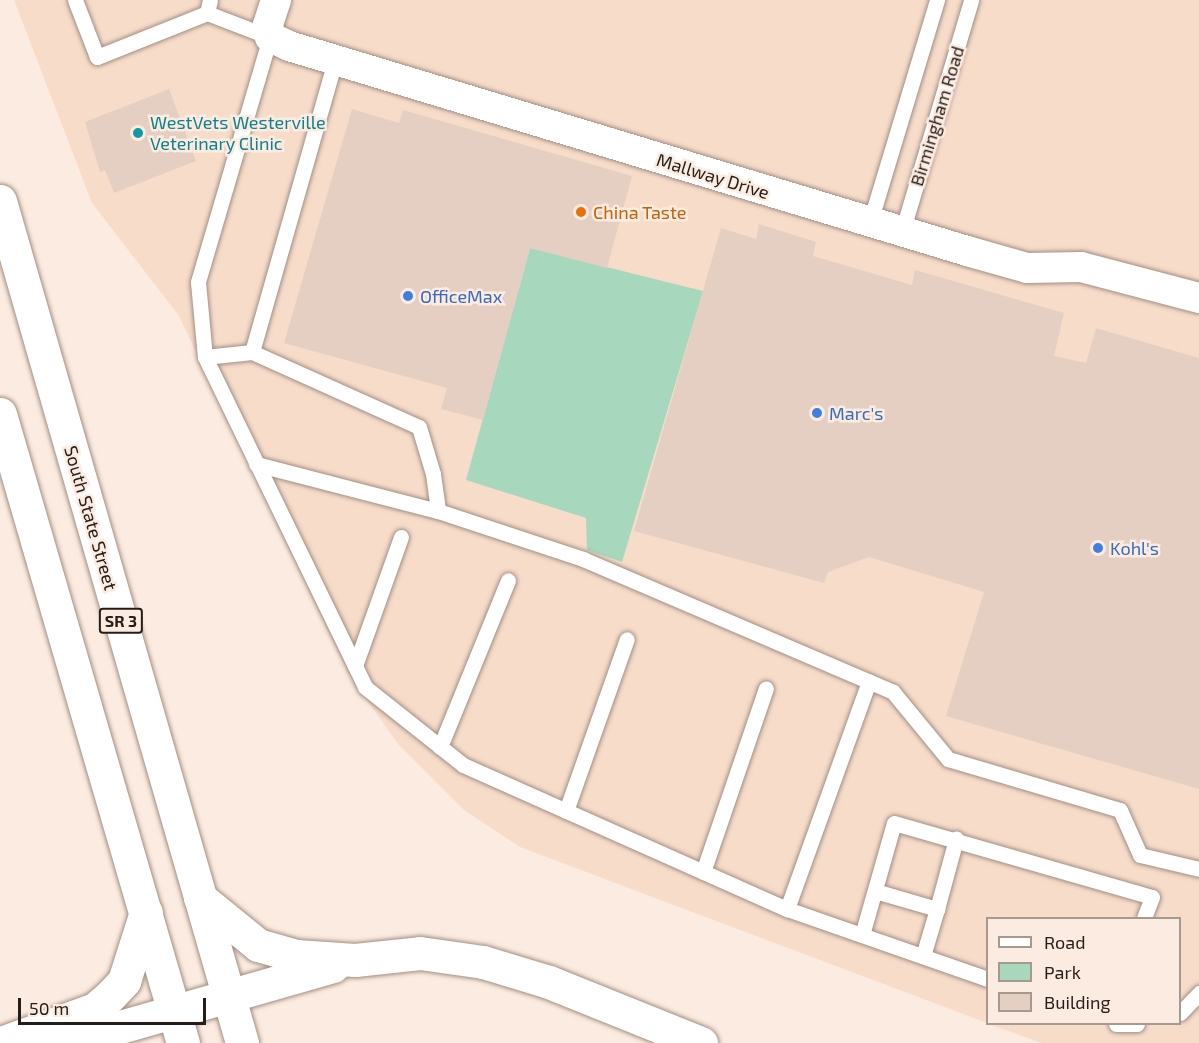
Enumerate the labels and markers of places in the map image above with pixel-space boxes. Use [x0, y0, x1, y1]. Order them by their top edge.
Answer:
place label: WestVets Westerville Veterinary Clinic [150, 112, 326, 154]
marker: WestVets Westerville Veterinary Clinic [131, 126, 145, 140]
place label: China Taste [593, 201, 687, 223]
marker: China Taste [574, 205, 588, 219]
place label: OfficeMax [420, 285, 502, 307]
marker: OfficeMax [401, 289, 415, 303]
place label: Marc's [829, 402, 883, 424]
marker: Marc's [810, 406, 824, 420]
place label: Kohl's [1110, 537, 1159, 559]
marker: Kohl's [1091, 541, 1105, 555]

